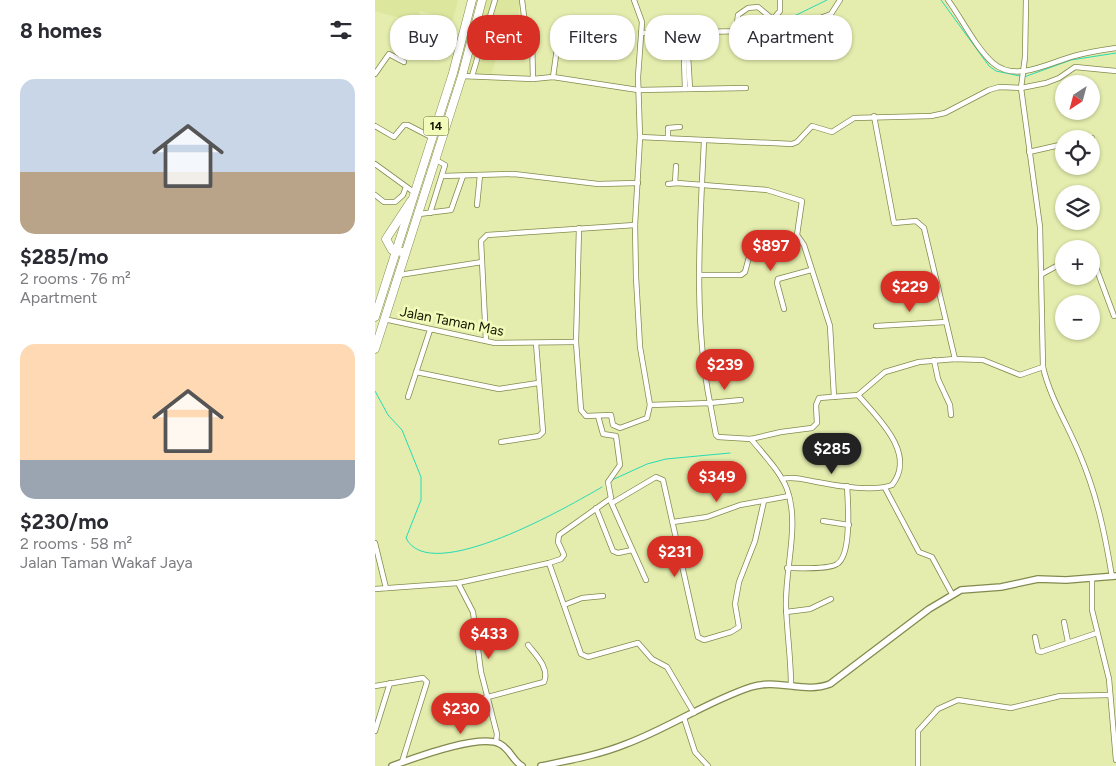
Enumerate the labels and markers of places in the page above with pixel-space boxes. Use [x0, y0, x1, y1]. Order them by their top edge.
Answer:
pin: $897 [741, 230, 801, 272]
pin: $229 [880, 270, 940, 313]
pin: $239 [695, 348, 755, 391]
pin: $285 [802, 432, 862, 475]
pin: $349 [687, 460, 747, 503]
pin: $231 [645, 536, 705, 578]
pin: $433 [459, 618, 519, 660]
pin: $230 [431, 692, 491, 735]

